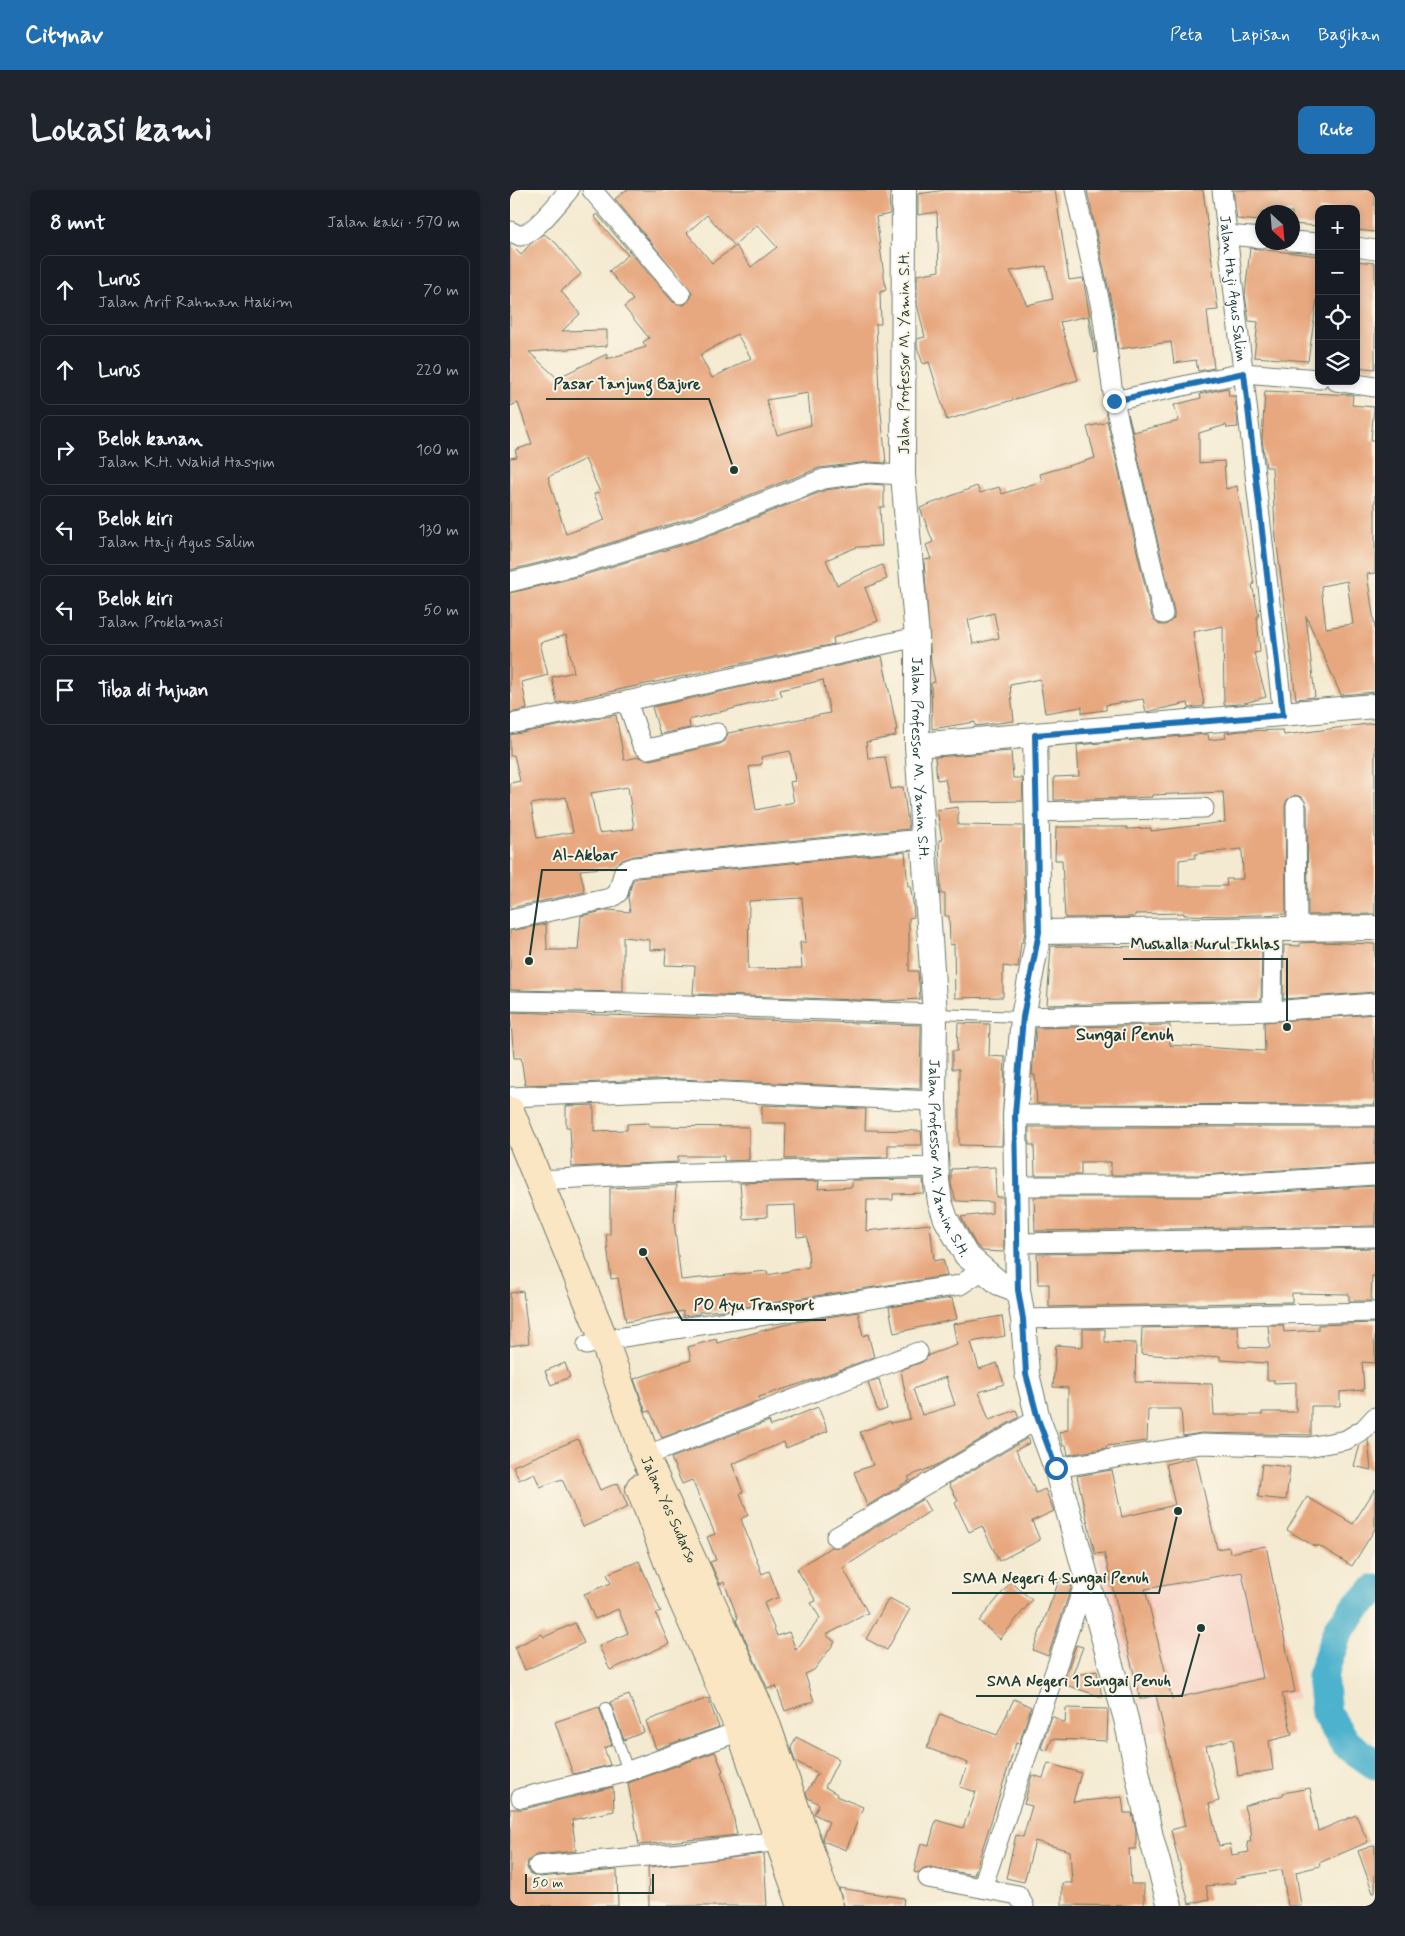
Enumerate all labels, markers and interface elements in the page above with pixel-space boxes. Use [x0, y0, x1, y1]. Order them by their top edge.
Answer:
text: Citynav [25, 20, 103, 51]
text: Peta [1170, 23, 1203, 47]
text: Lapisan [1231, 23, 1290, 47]
text: Bagikan [1318, 23, 1380, 47]
button: Rute [1298, 106, 1375, 154]
text: Lokasi kami [30, 107, 212, 153]
north arrow [1255, 205, 1300, 250]
map controls [1315, 205, 1360, 385]
button: + [1315, 205, 1360, 250]
text: 8 mnt [50, 209, 106, 237]
text: Jalan kaki · 570 m [327, 212, 460, 233]
street label: Jalan Haji Agus Salim [1214, 214, 1251, 363]
button: − [1315, 250, 1360, 295]
street label: Jalan Professor M. Yamin S.H. [895, 251, 915, 455]
text: Lurus [98, 267, 140, 292]
icon: ahead [51, 276, 79, 304]
text: 70 m [423, 280, 459, 301]
text: Jalan Arif Rahman Hakim [98, 292, 293, 313]
button: locate [1315, 295, 1360, 340]
button: layers [1315, 340, 1360, 385]
icon: ahead [51, 356, 79, 384]
text: Lurus [98, 358, 140, 383]
text: 220 m [416, 360, 459, 381]
callout: Pasar Tanjung Bajure [546, 368, 709, 399]
text: Pasar Tanjung Bajure [554, 374, 701, 397]
route end [1103, 390, 1126, 413]
text: Belok kanan [98, 427, 203, 452]
icon: right [51, 436, 79, 464]
text: 100 m [416, 440, 459, 461]
text: Jalan K.H. Wahid Hasyim [98, 452, 275, 473]
text: Belok kiri [98, 507, 173, 532]
icon: left [51, 516, 79, 544]
text: 130 m [418, 520, 459, 541]
text: Jalan Haji Agus Salim [98, 532, 255, 553]
text: Belok kiri [98, 587, 173, 612]
icon: left [51, 596, 79, 624]
text: 50 m [423, 600, 459, 621]
text: Jalan Proklamasi [98, 612, 223, 633]
street label: Jalan Professor M. Yamin S.H. [906, 657, 934, 861]
icon: arrive [51, 676, 79, 704]
text: Tiba di tujuan [98, 678, 209, 703]
callout: Al-Akbar [542, 839, 627, 870]
text: Al-Akbar [553, 845, 618, 866]
callout: Mushalla Nurul Ikhlas [1123, 928, 1287, 959]
text: Mushalla Nurul Ikhlas [1131, 934, 1280, 955]
district label: Sungai Penuh [1076, 1023, 1174, 1049]
street label: Jalan Professor M. Yamin S.H. [923, 1059, 974, 1261]
callout: PO Ayu Transport [682, 1289, 826, 1320]
text: PO Ayu Transport [694, 1295, 814, 1316]
street label: Jalan Yos Sudarso [635, 1453, 701, 1567]
route start [1045, 1457, 1068, 1480]
callout: SMA Negeri 4 Sungai Penuh [952, 1562, 1159, 1593]
text: SMA Negeri 4 Sungai Penuh [963, 1568, 1149, 1591]
callout: SMA Negeri 1 Sungai Penuh [976, 1665, 1182, 1696]
text: SMA Negeri 1 Sungai Penuh [987, 1671, 1171, 1694]
scale bar [525, 1871, 654, 1894]
text: 50 m [532, 1874, 563, 1892]

